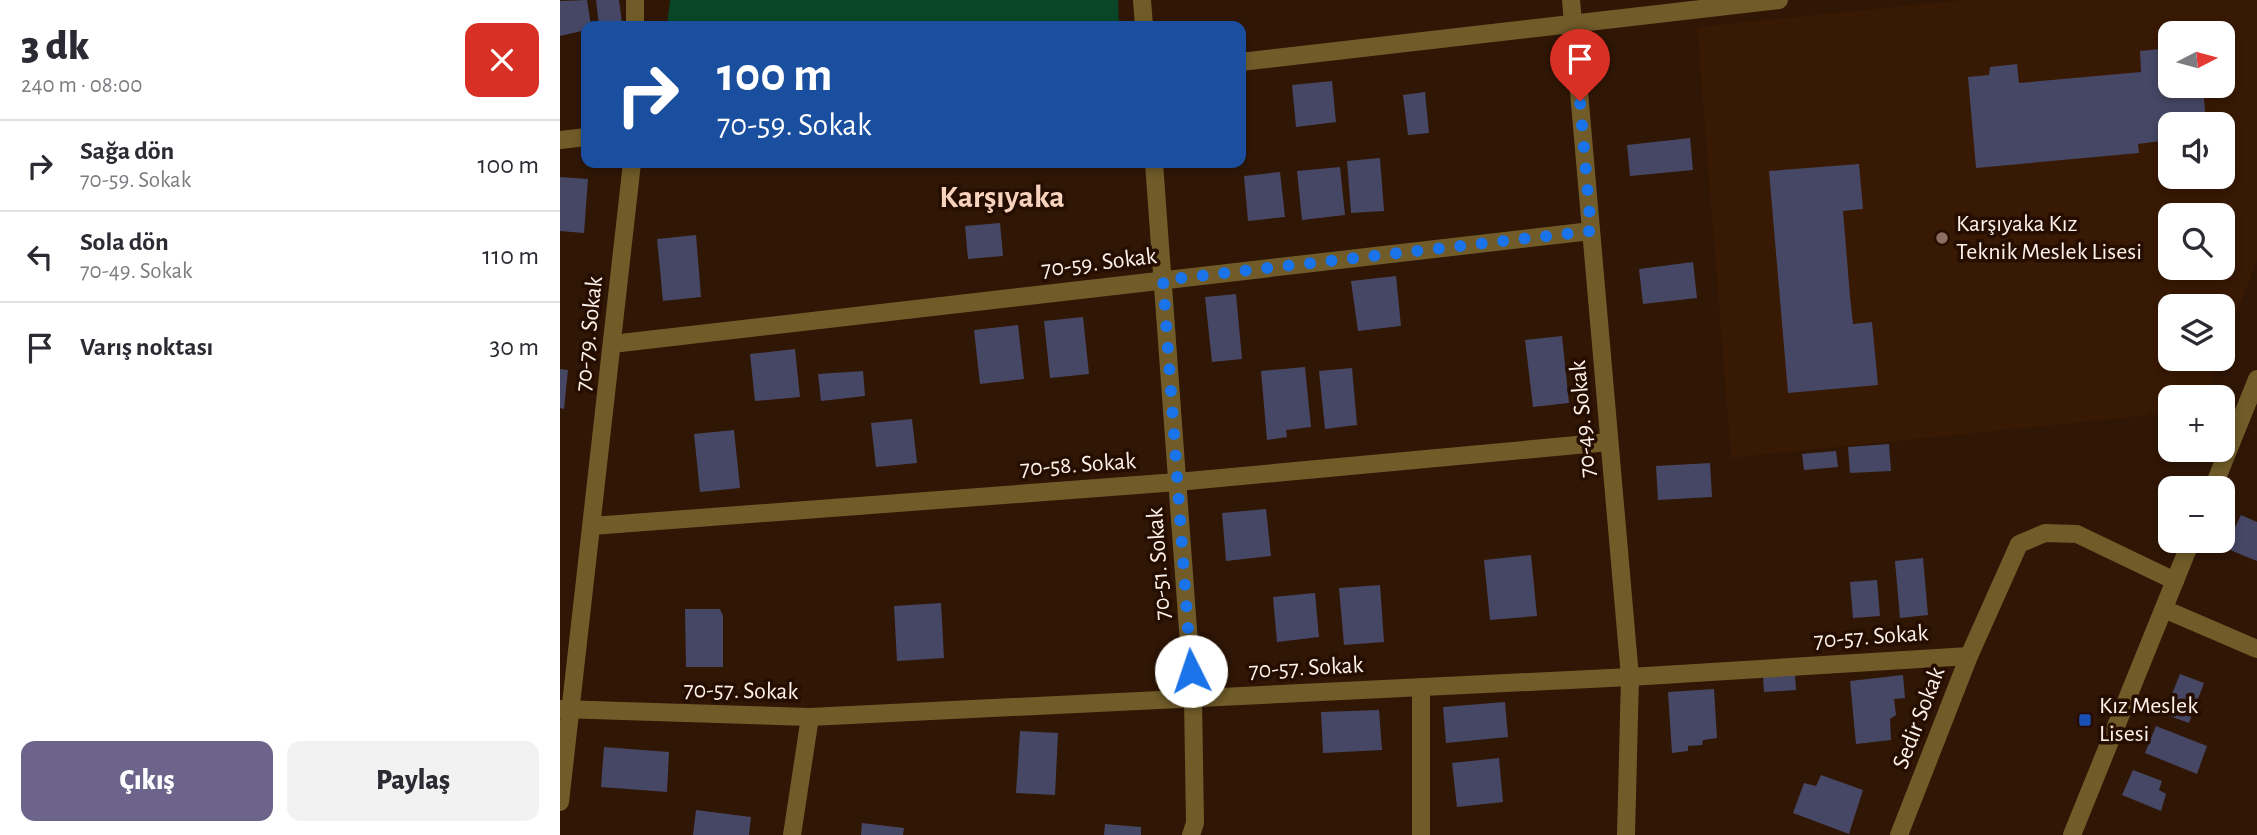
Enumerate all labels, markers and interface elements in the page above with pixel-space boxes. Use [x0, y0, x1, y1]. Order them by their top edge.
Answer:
north arrow [2158, 21, 2235, 98]
map controls [2158, 21, 2235, 553]
button: close [465, 23, 539, 97]
text: 3 dk [21, 25, 89, 67]
pin [1550, 29, 1610, 101]
icon: arrive [1561, 40, 1599, 78]
icon: right [602, 49, 693, 140]
text: 100 m [717, 51, 833, 100]
text: 240 m · 08:00 [21, 74, 142, 97]
text: 70-59. Sokak [717, 109, 872, 141]
button: sound [2158, 112, 2235, 189]
text: Sağa dön [80, 138, 174, 164]
icon: right [21, 147, 59, 185]
text: 100 m [478, 152, 539, 178]
text: 70-59. Sokak [80, 169, 191, 192]
district label: Karşıyaka [939, 181, 1065, 213]
button: search [2158, 203, 2235, 280]
place label: Karşıyaka Kız Teknik Meslek Lisesi [1956, 212, 2142, 264]
text: Sola dön [80, 229, 169, 255]
marker: Karşıyaka Kız Teknik Meslek Lisesi [1934, 230, 1950, 246]
icon: left [21, 238, 59, 276]
text: 110 m [482, 243, 539, 269]
street label: 70-59. Sokak [1040, 244, 1158, 282]
text: 70-49. Sokak [80, 260, 193, 283]
street label: 70-79. Sokak [571, 275, 607, 393]
button: layers [2158, 294, 2235, 371]
icon: arrive [21, 329, 59, 367]
text: Varış noktası [80, 334, 213, 360]
text: 30 m [489, 334, 539, 360]
street label: 70-49. Sokak [1566, 359, 1600, 479]
button: + [2158, 385, 2235, 462]
street label: 70-58. Sokak [1019, 449, 1137, 481]
button: − [2158, 476, 2235, 553]
street label: 70-51. Sokak [1143, 507, 1175, 621]
street label: 70-57. Sokak [1813, 621, 1929, 653]
position arrow [1154, 634, 1228, 708]
street label: 70-57. Sokak [1248, 653, 1364, 683]
street label: Sedir Sokak [1889, 664, 1949, 772]
street label: 70-57. Sokak [683, 678, 799, 704]
place label: Kız Meslek Lisesi [2099, 694, 2198, 746]
marker: Kız Meslek Lisesi [2077, 712, 2093, 728]
button: Çıkış [21, 741, 273, 821]
button: Paylaş [287, 741, 539, 821]

